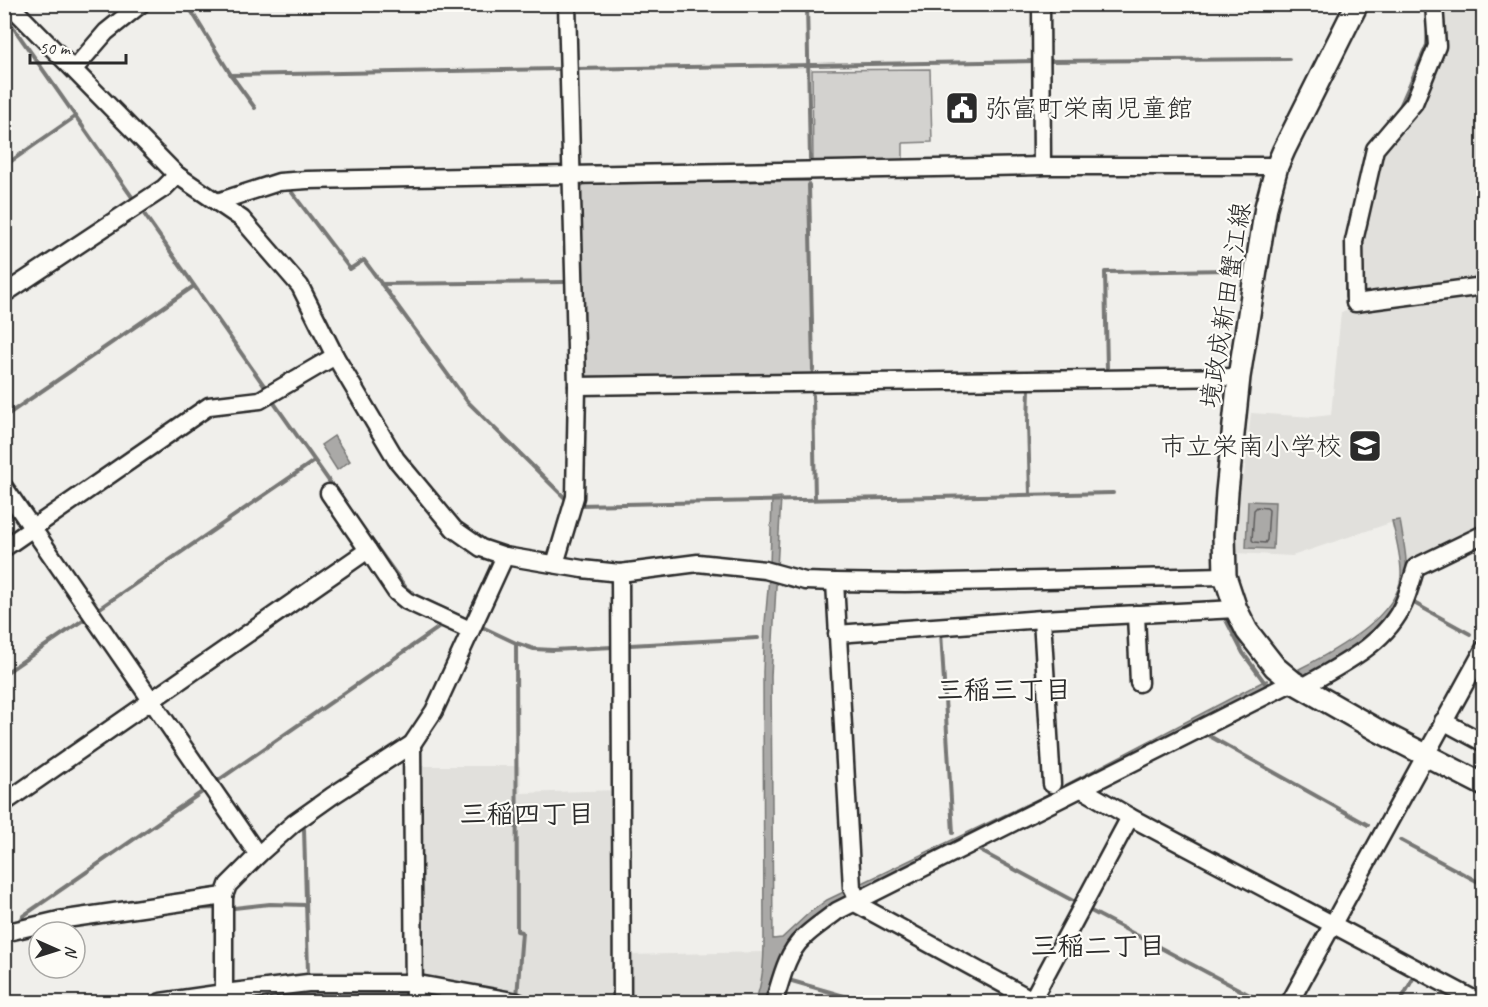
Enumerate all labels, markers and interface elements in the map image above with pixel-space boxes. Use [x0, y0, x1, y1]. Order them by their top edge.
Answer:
scale bar [30, 27, 126, 65]
text: 50 m [39, 37, 72, 59]
public building icon: 弥富町栄南児童館 [944, 90, 980, 126]
place label: 弥富町栄南児童館 [985, 92, 1193, 125]
street label: 境政成新田蟹江線 [1193, 200, 1258, 410]
school or university icon: 市立栄南小学校 [1347, 428, 1383, 464]
place label: 市立栄南小学校 [1160, 430, 1342, 463]
district label: 三稲三丁目 [937, 673, 1072, 707]
district label: 三稲四丁目 [460, 797, 595, 831]
north arrow [27, 920, 87, 980]
district label: 三稲二丁目 [1031, 929, 1166, 963]
text: N [61, 945, 81, 959]

